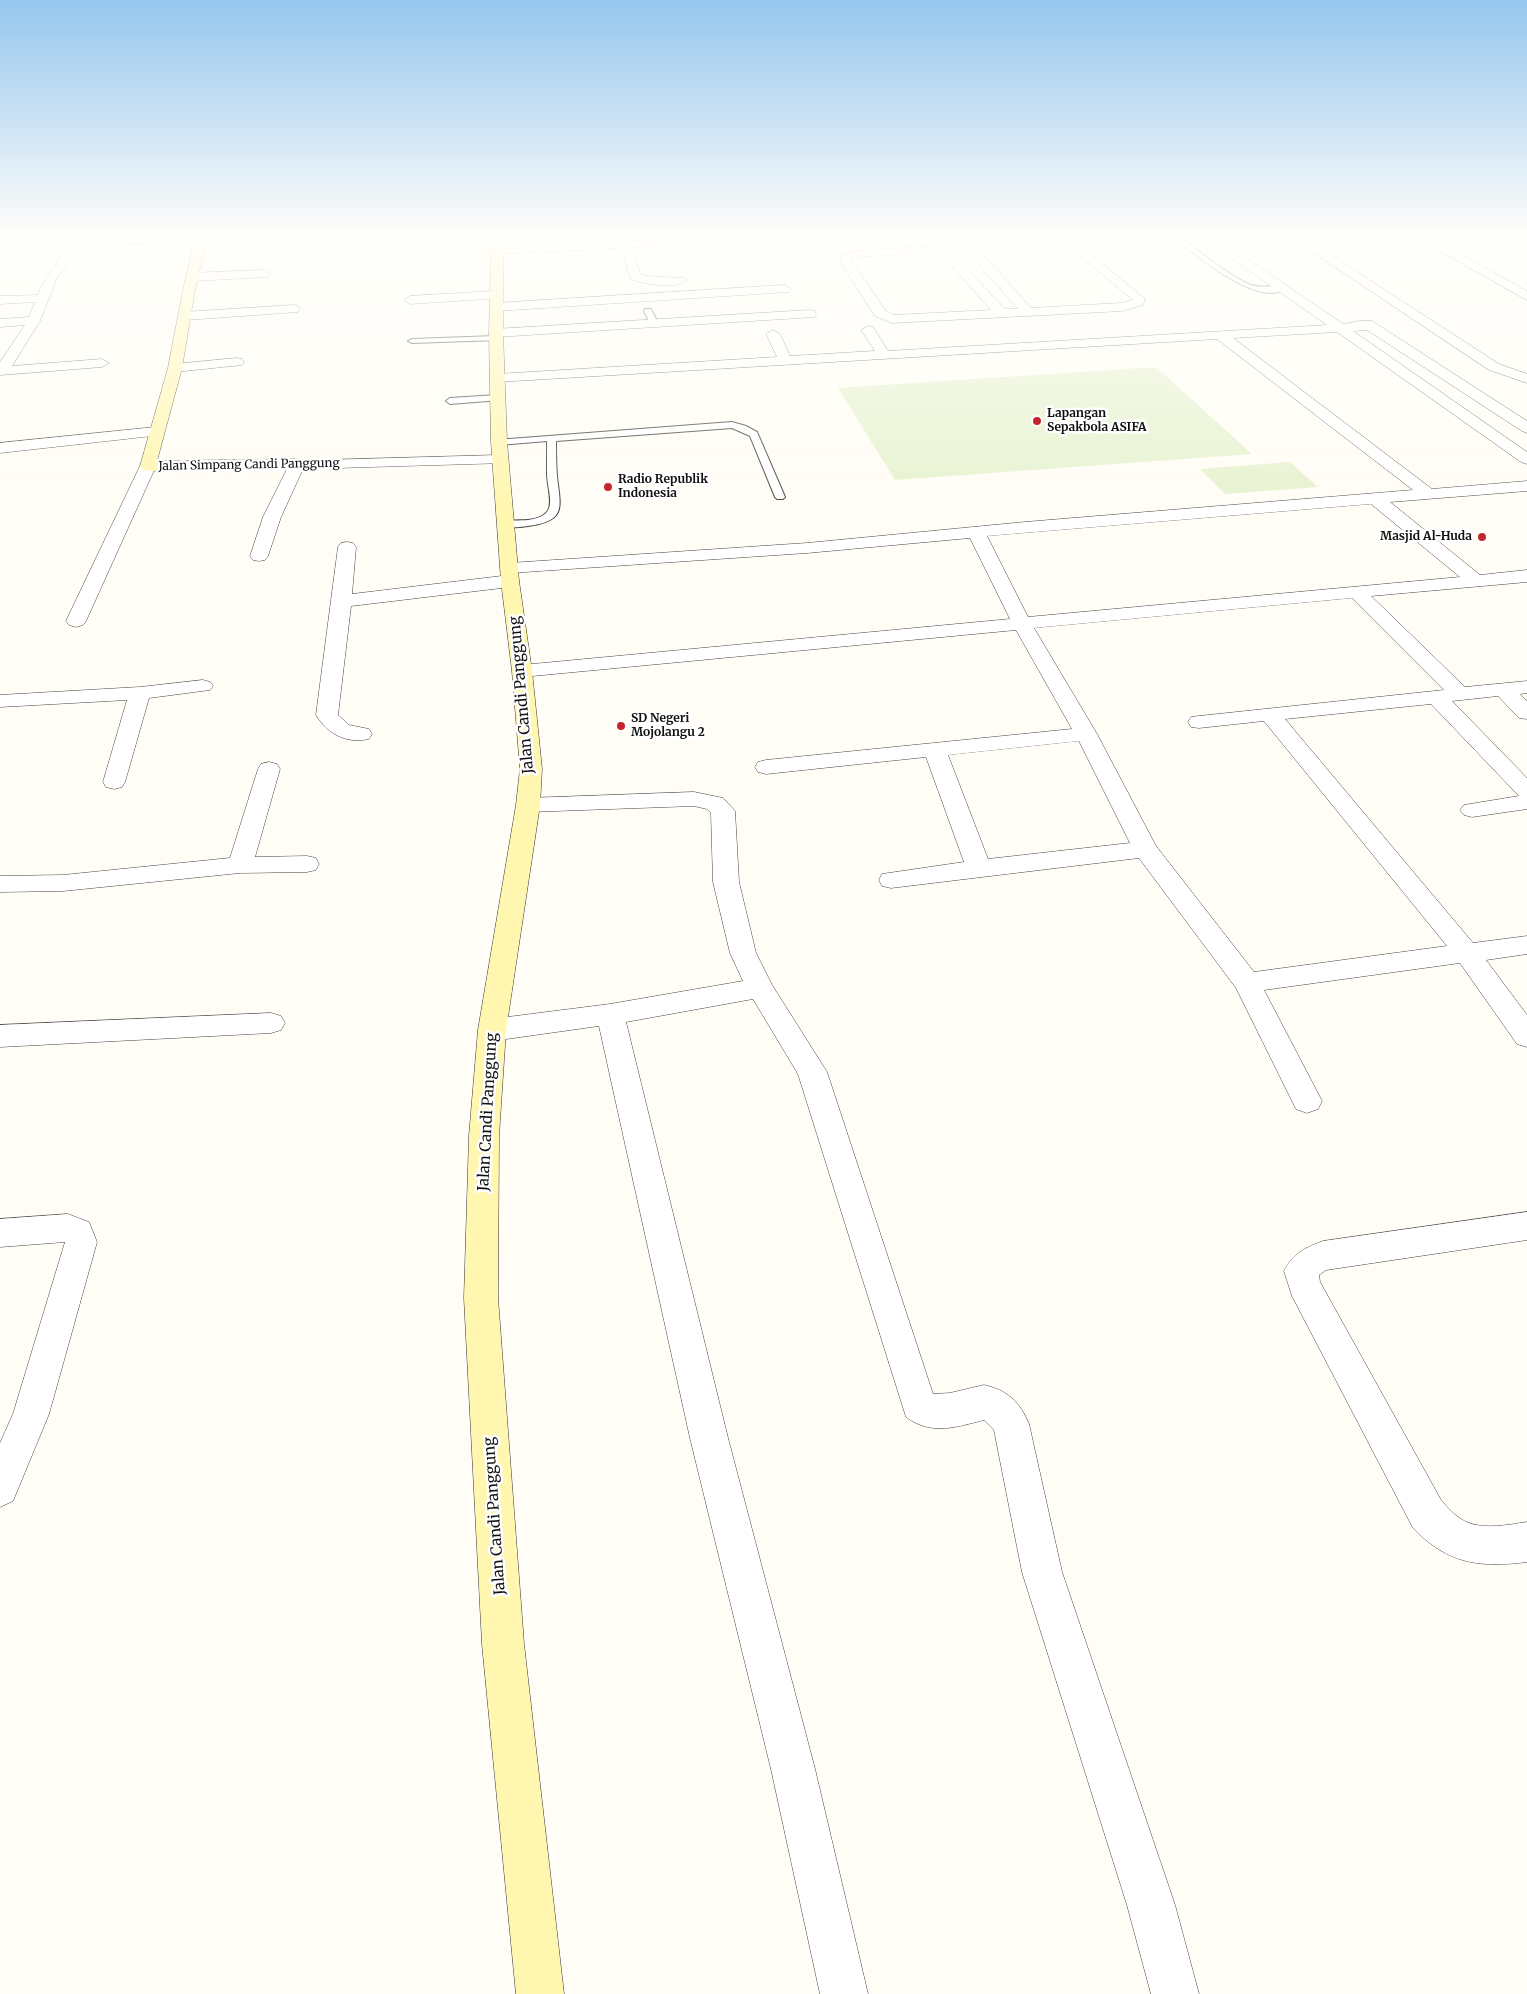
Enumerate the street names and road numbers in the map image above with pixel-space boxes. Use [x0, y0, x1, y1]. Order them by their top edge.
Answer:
street label: Jalan Simpang Candi Panggung [158, 456, 340, 474]
street label: Jalan Candi Panggung [506, 615, 538, 775]
street label: Jalan Candi Panggung [475, 1032, 501, 1192]
street label: Jalan Candi Panggung [480, 1436, 510, 1596]

